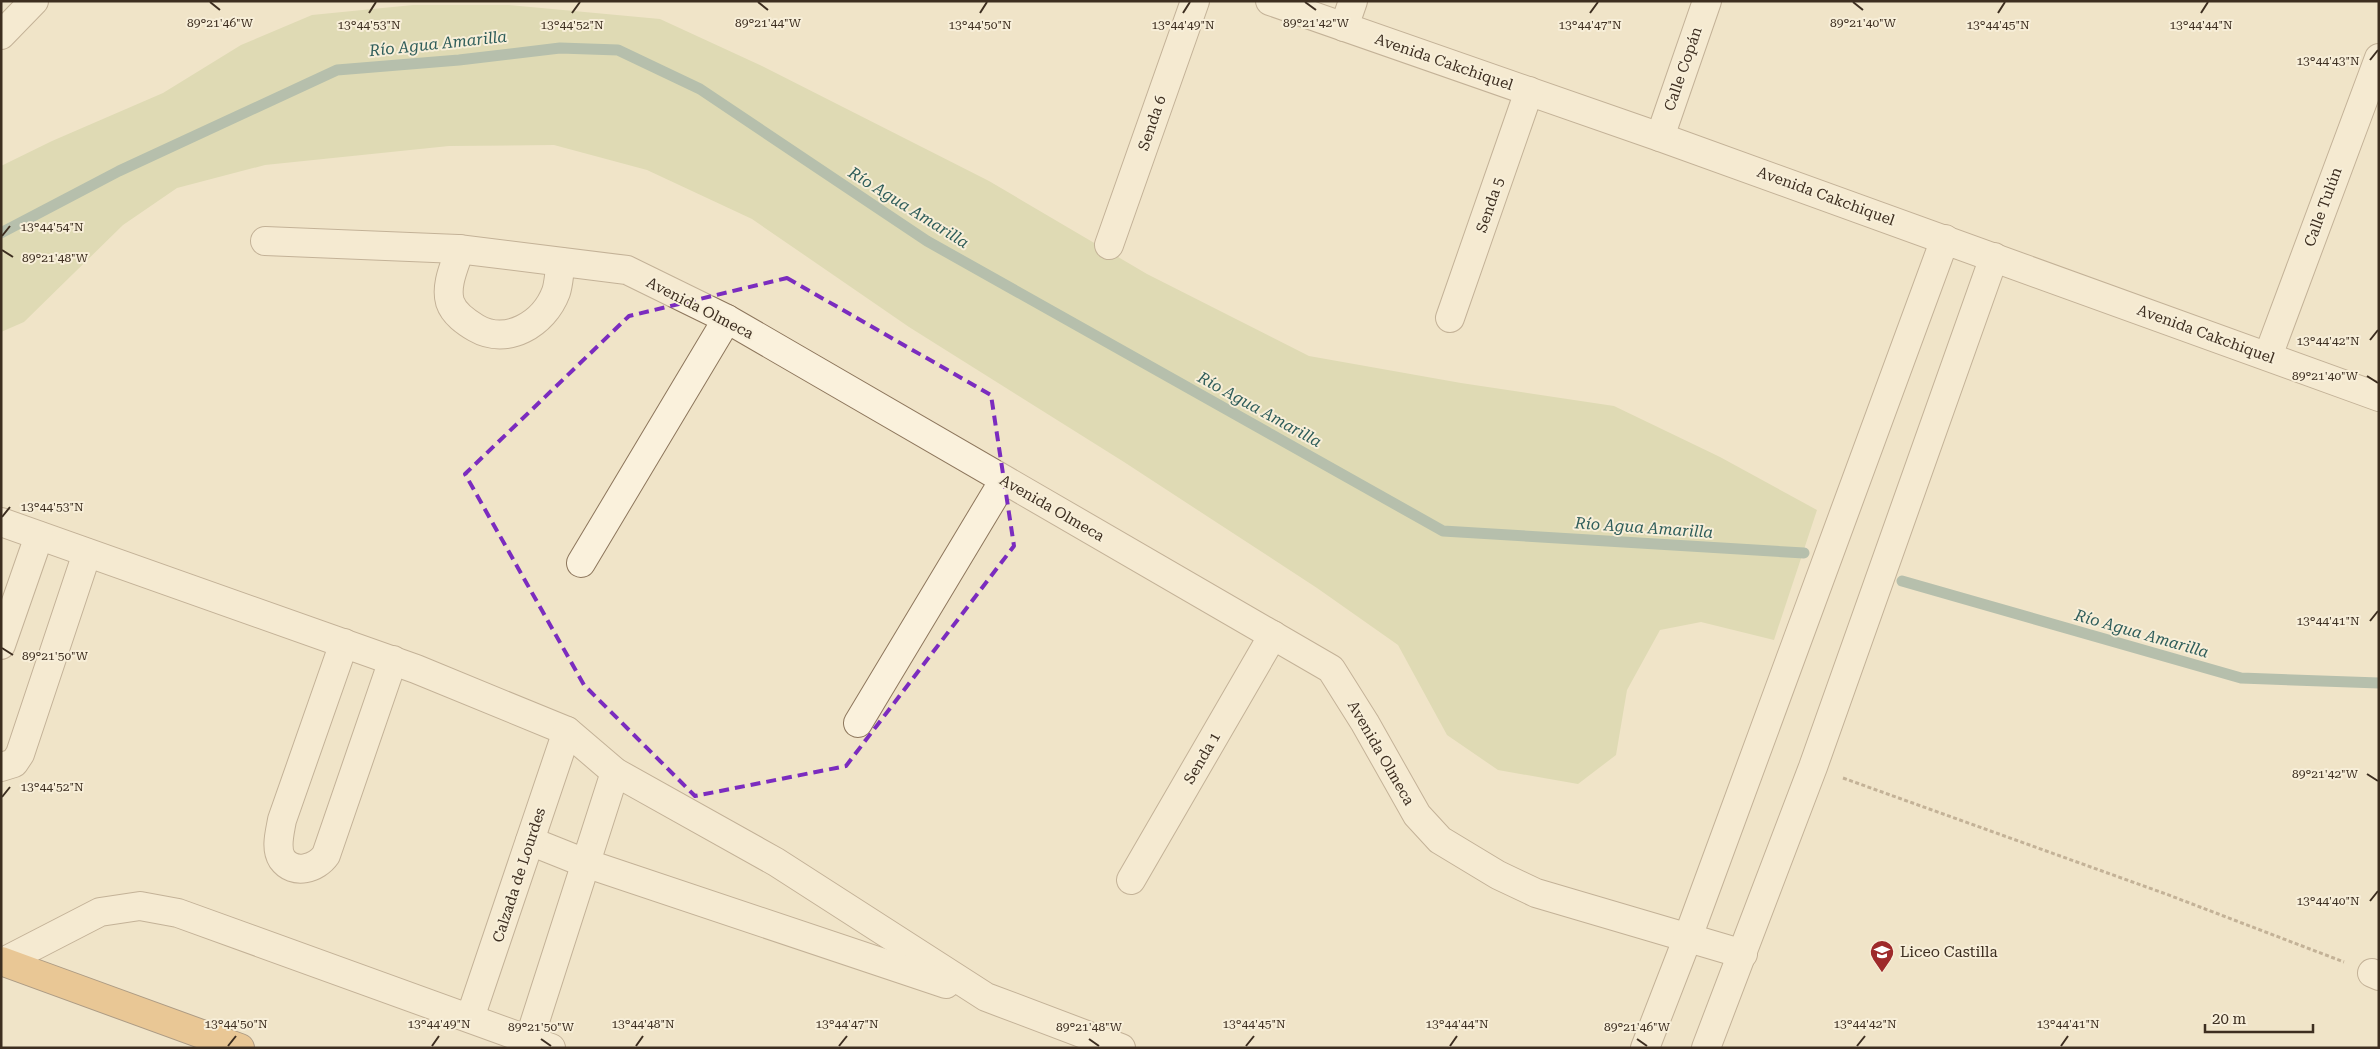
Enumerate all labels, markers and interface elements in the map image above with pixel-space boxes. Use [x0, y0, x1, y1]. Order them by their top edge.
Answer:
text: 89°21'46"W [187, 16, 254, 30]
text: 89°21'44"W [735, 16, 802, 30]
text: 89°21'42"W [1283, 16, 1350, 30]
text: 89°21'40"W [1830, 16, 1897, 30]
text: 13°44'53"N [337, 18, 401, 32]
text: 13°44'52"N [540, 18, 604, 32]
text: 13°44'50"N [948, 18, 1012, 32]
text: 13°44'49"N [1151, 18, 1215, 32]
text: 13°44'47"N [1558, 18, 1622, 32]
text: 13°44'45"N [1966, 18, 2030, 32]
text: 13°44'44"N [2169, 18, 2233, 32]
street label: Calle Copán [1660, 24, 1706, 113]
water label: Río Agua Amarilla [367, 27, 508, 60]
street label: Avenida Cakchiquel [1372, 30, 1516, 94]
text: 13°44'43"N [2296, 54, 2360, 68]
street label: Senda 6 [1134, 93, 1170, 153]
water label: Río Agua Amarilla [844, 162, 973, 252]
street label: Avenida Cakchiquel [1755, 163, 1898, 229]
street label: Calle Tulún [2300, 165, 2346, 249]
street label: Senda 5 [1472, 175, 1508, 235]
text: 13°44'54"N [20, 220, 84, 234]
text: 89°21'48"W [22, 251, 89, 265]
street label: Avenida Olmeca [643, 273, 757, 343]
street label: Avenida Cakchiquel [2135, 301, 2278, 367]
text: 13°44'42"N [2296, 334, 2360, 348]
water label: Río Agua Amarilla [1194, 367, 1325, 451]
text: 89°21'40"W [2292, 369, 2359, 383]
street label: Avenida Olmeca [997, 471, 1107, 545]
text: 13°44'53"N [20, 500, 84, 514]
water label: Río Agua Amarilla [1573, 513, 1714, 542]
water label: Río Agua Amarilla [2072, 605, 2211, 662]
text: 13°44'41"N [2296, 614, 2360, 628]
text: 89°21'50"W [22, 649, 89, 663]
street label: Avenida Olmeca [1344, 698, 1418, 808]
street label: Senda 1 [1180, 729, 1224, 787]
text: 89°21'42"W [2292, 767, 2359, 781]
text: 13°44'52"N [20, 780, 84, 794]
street label: Calzada de Lourdes [489, 805, 549, 945]
text: 13°44'40"N [2296, 894, 2360, 908]
school or university icon: Liceo Castilla [1869, 939, 1895, 973]
place label: Liceo Castilla [1900, 943, 1998, 961]
scale bar [2205, 1002, 2312, 1034]
text: 20 m [2212, 1010, 2247, 1028]
text: 13°44'50"N [204, 1017, 268, 1031]
text: 13°44'49"N [407, 1017, 471, 1031]
text: 13°44'48"N [611, 1017, 675, 1031]
text: 13°44'47"N [815, 1017, 879, 1031]
text: 13°44'45"N [1222, 1017, 1286, 1031]
text: 13°44'44"N [1425, 1017, 1489, 1031]
text: 13°44'42"N [1833, 1017, 1897, 1031]
text: 13°44'41"N [2036, 1017, 2100, 1031]
text: 89°21'50"W [508, 1020, 575, 1034]
text: 89°21'48"W [1056, 1020, 1123, 1034]
text: 89°21'46"W [1604, 1020, 1671, 1034]

